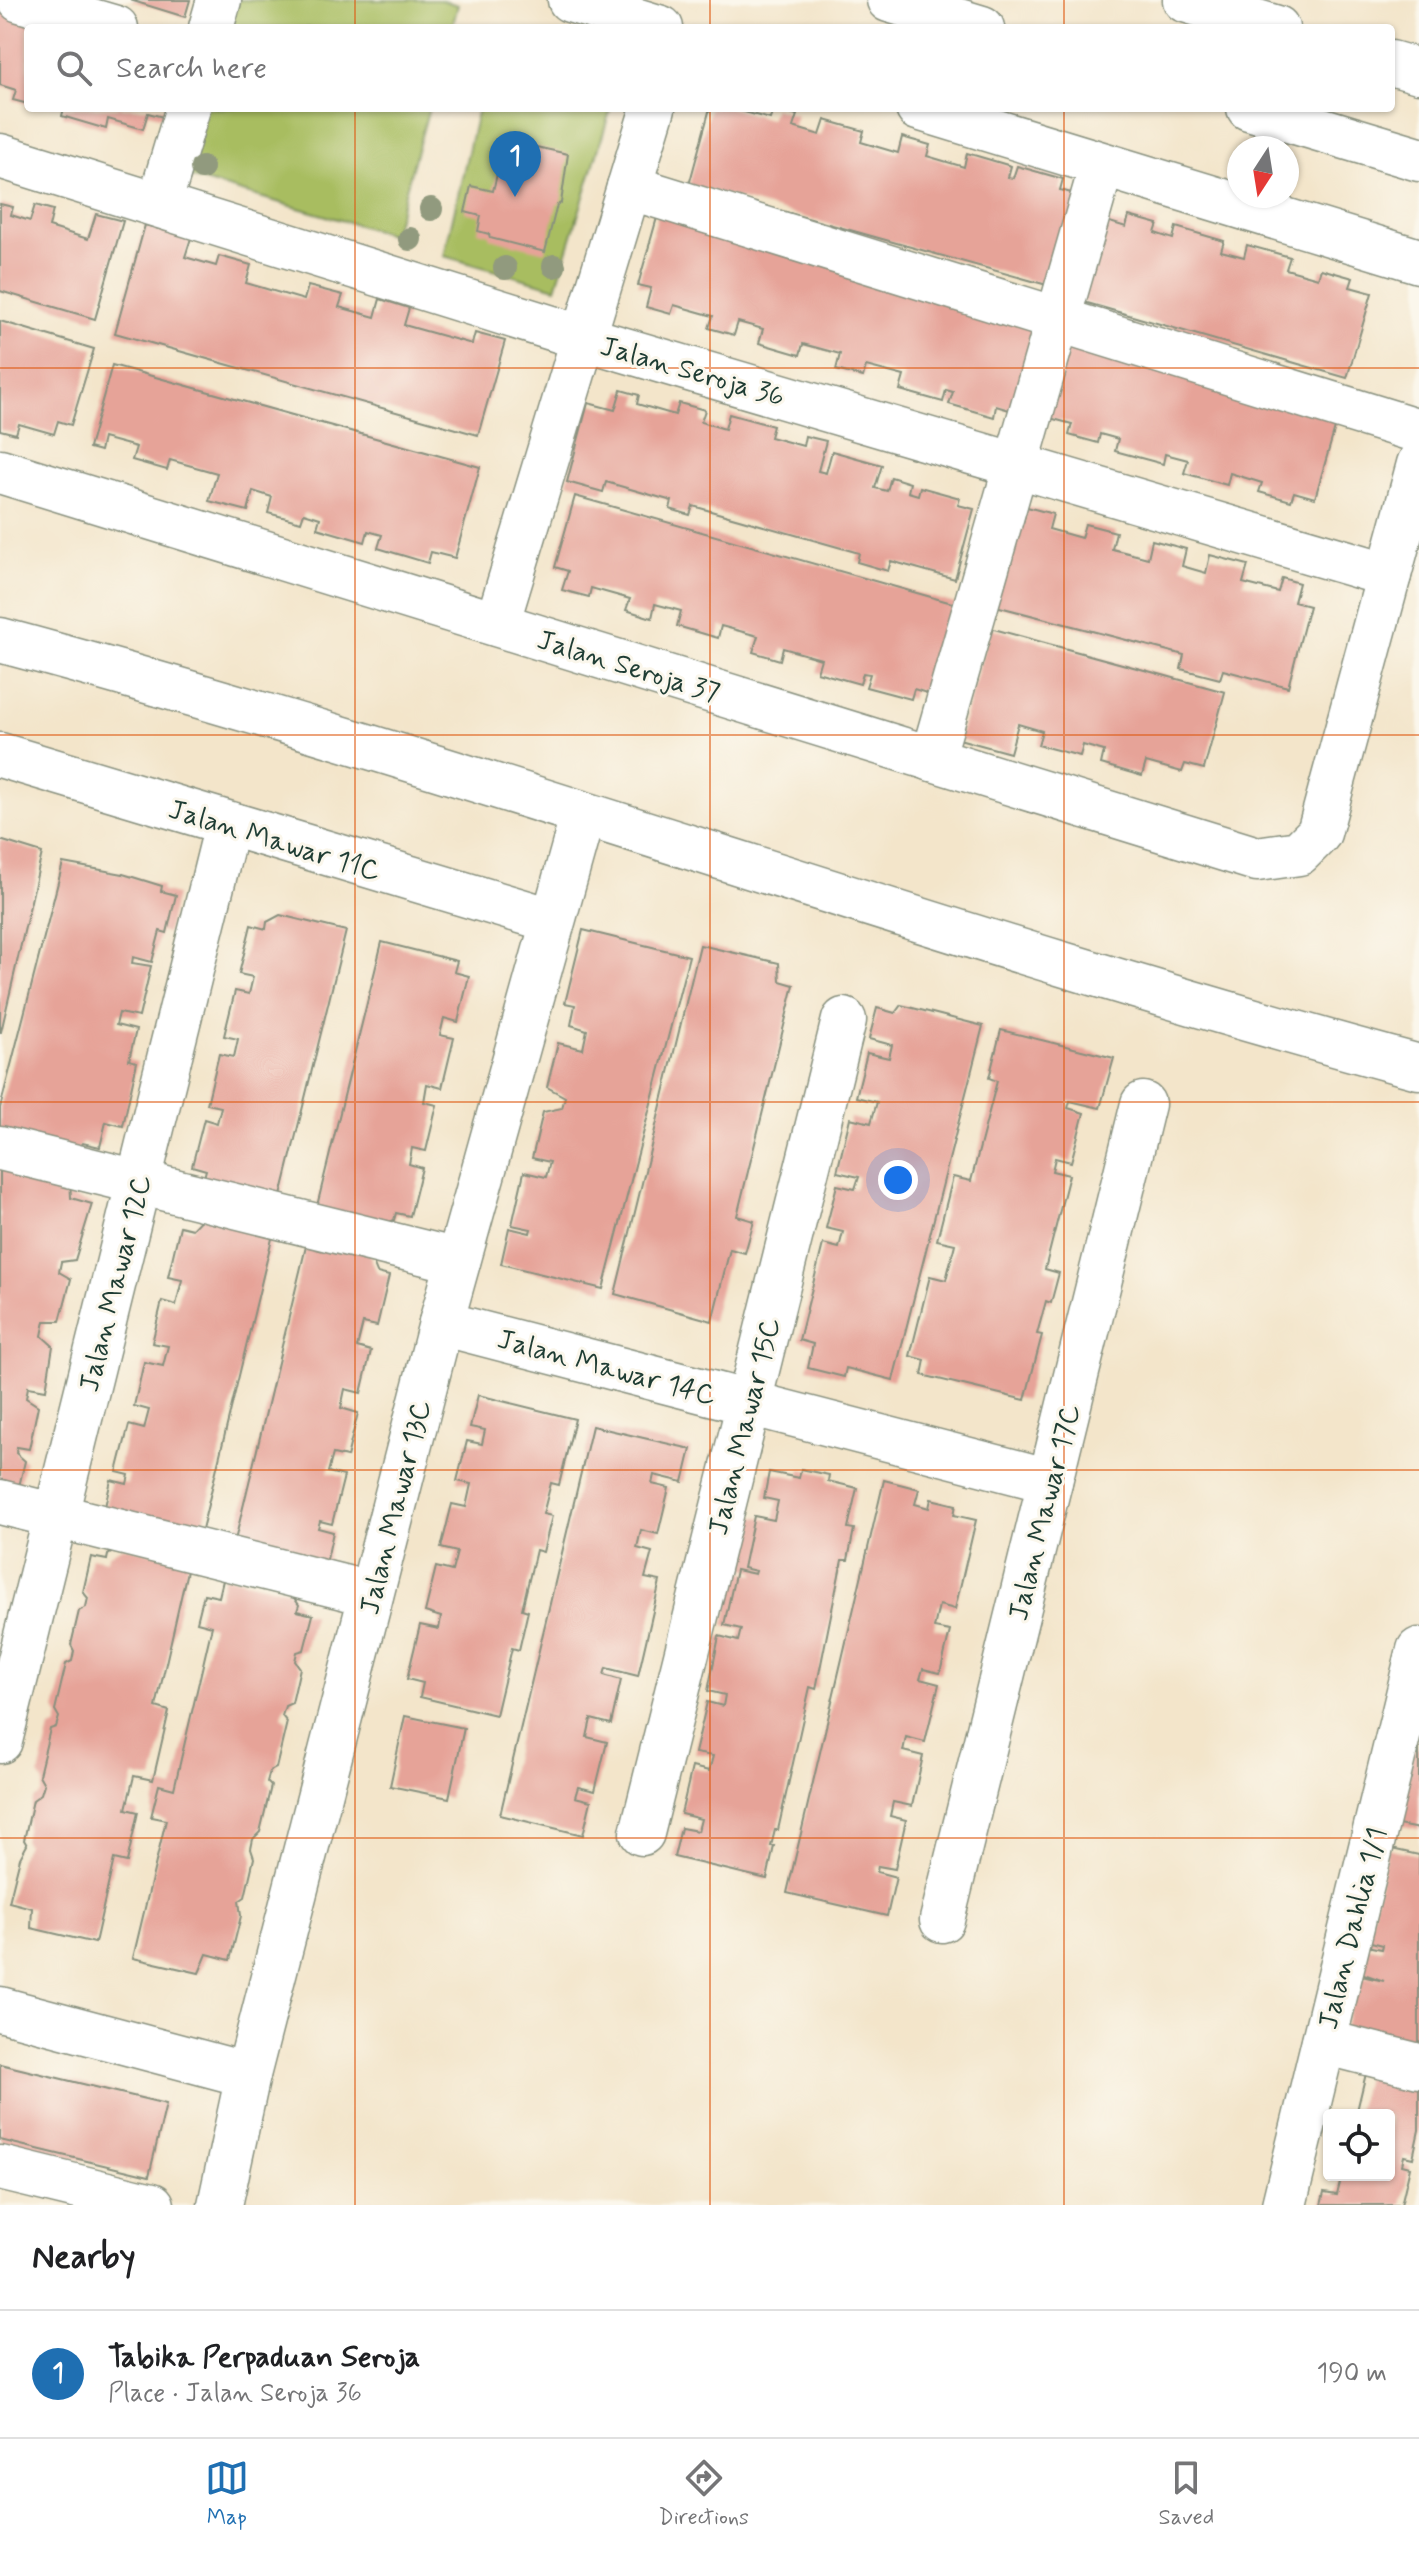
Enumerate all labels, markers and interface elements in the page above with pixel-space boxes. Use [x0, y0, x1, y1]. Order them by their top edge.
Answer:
search box [24, 24, 1395, 112]
icon: search [52, 46, 96, 90]
text: Search here [116, 49, 267, 88]
pin: 1 [489, 131, 541, 197]
north arrow [1227, 136, 1299, 208]
street label: Jalan Seroja 36 [596, 328, 789, 416]
street label: Jalan Seroja 37 [533, 622, 724, 713]
street label: Jalan Mawar 11C [164, 792, 385, 891]
your location [878, 1160, 918, 1200]
street label: Jalan Mawar 12C [72, 1171, 161, 1396]
street label: Jalan Mawar 15C [701, 1314, 790, 1539]
street label: Jalan Mawar 14C [493, 1321, 720, 1415]
street label: Jalan Mawar 13C [352, 1397, 441, 1619]
street label: Jalan Mawar 17C [1001, 1400, 1090, 1625]
street label: Jalan Dahlia 1/1 [1310, 1824, 1396, 2033]
map controls [1323, 2109, 1395, 2181]
button: locate [1323, 2109, 1395, 2181]
text: Nearby [32, 2235, 136, 2280]
text: Tabika Perpaduan Seroja [108, 2338, 420, 2377]
text: 1 [52, 2357, 64, 2391]
text: 190 m [1317, 2357, 1387, 2391]
text: Place · Jalan Seroja 36 [108, 2377, 362, 2411]
tab: Map [205, 2456, 249, 2532]
tab: Directions [658, 2456, 749, 2532]
tab: Saved [1159, 2456, 1214, 2532]

